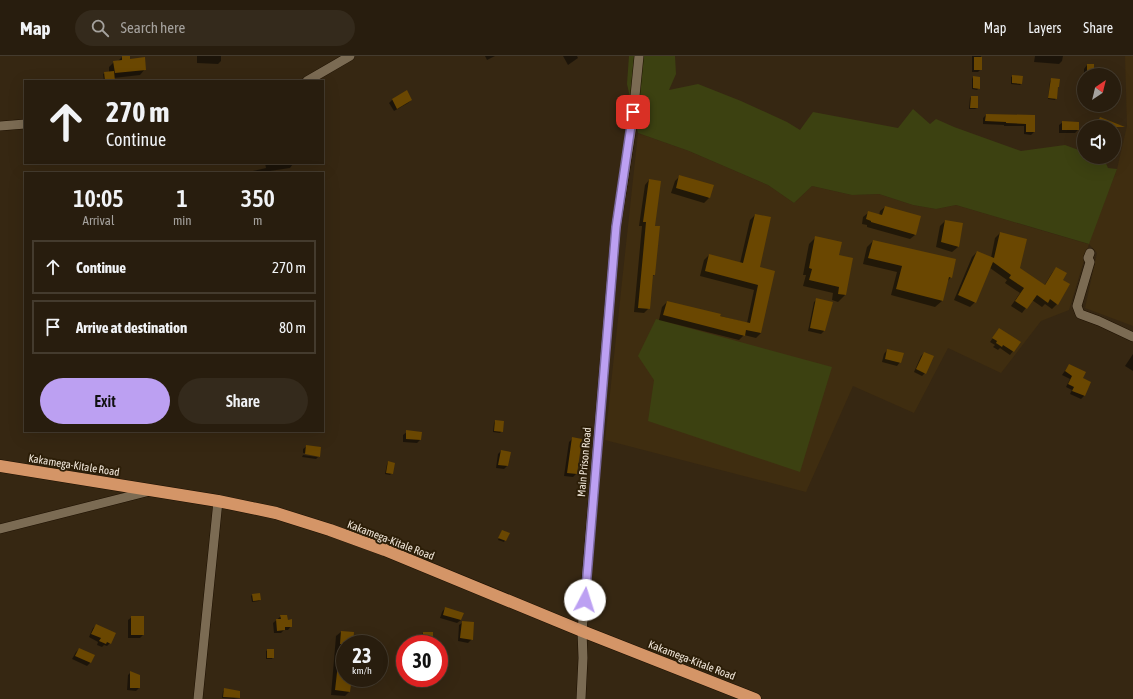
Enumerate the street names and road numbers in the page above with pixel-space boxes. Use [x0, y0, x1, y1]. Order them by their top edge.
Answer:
street label: Main Prison Road [575, 427, 593, 497]
street label: Kakamega-Kitale Road [28, 452, 120, 478]
street label: Kakamega-Kitale Road [346, 518, 436, 562]
street label: Kakamega-Kitale Road [647, 638, 737, 682]

